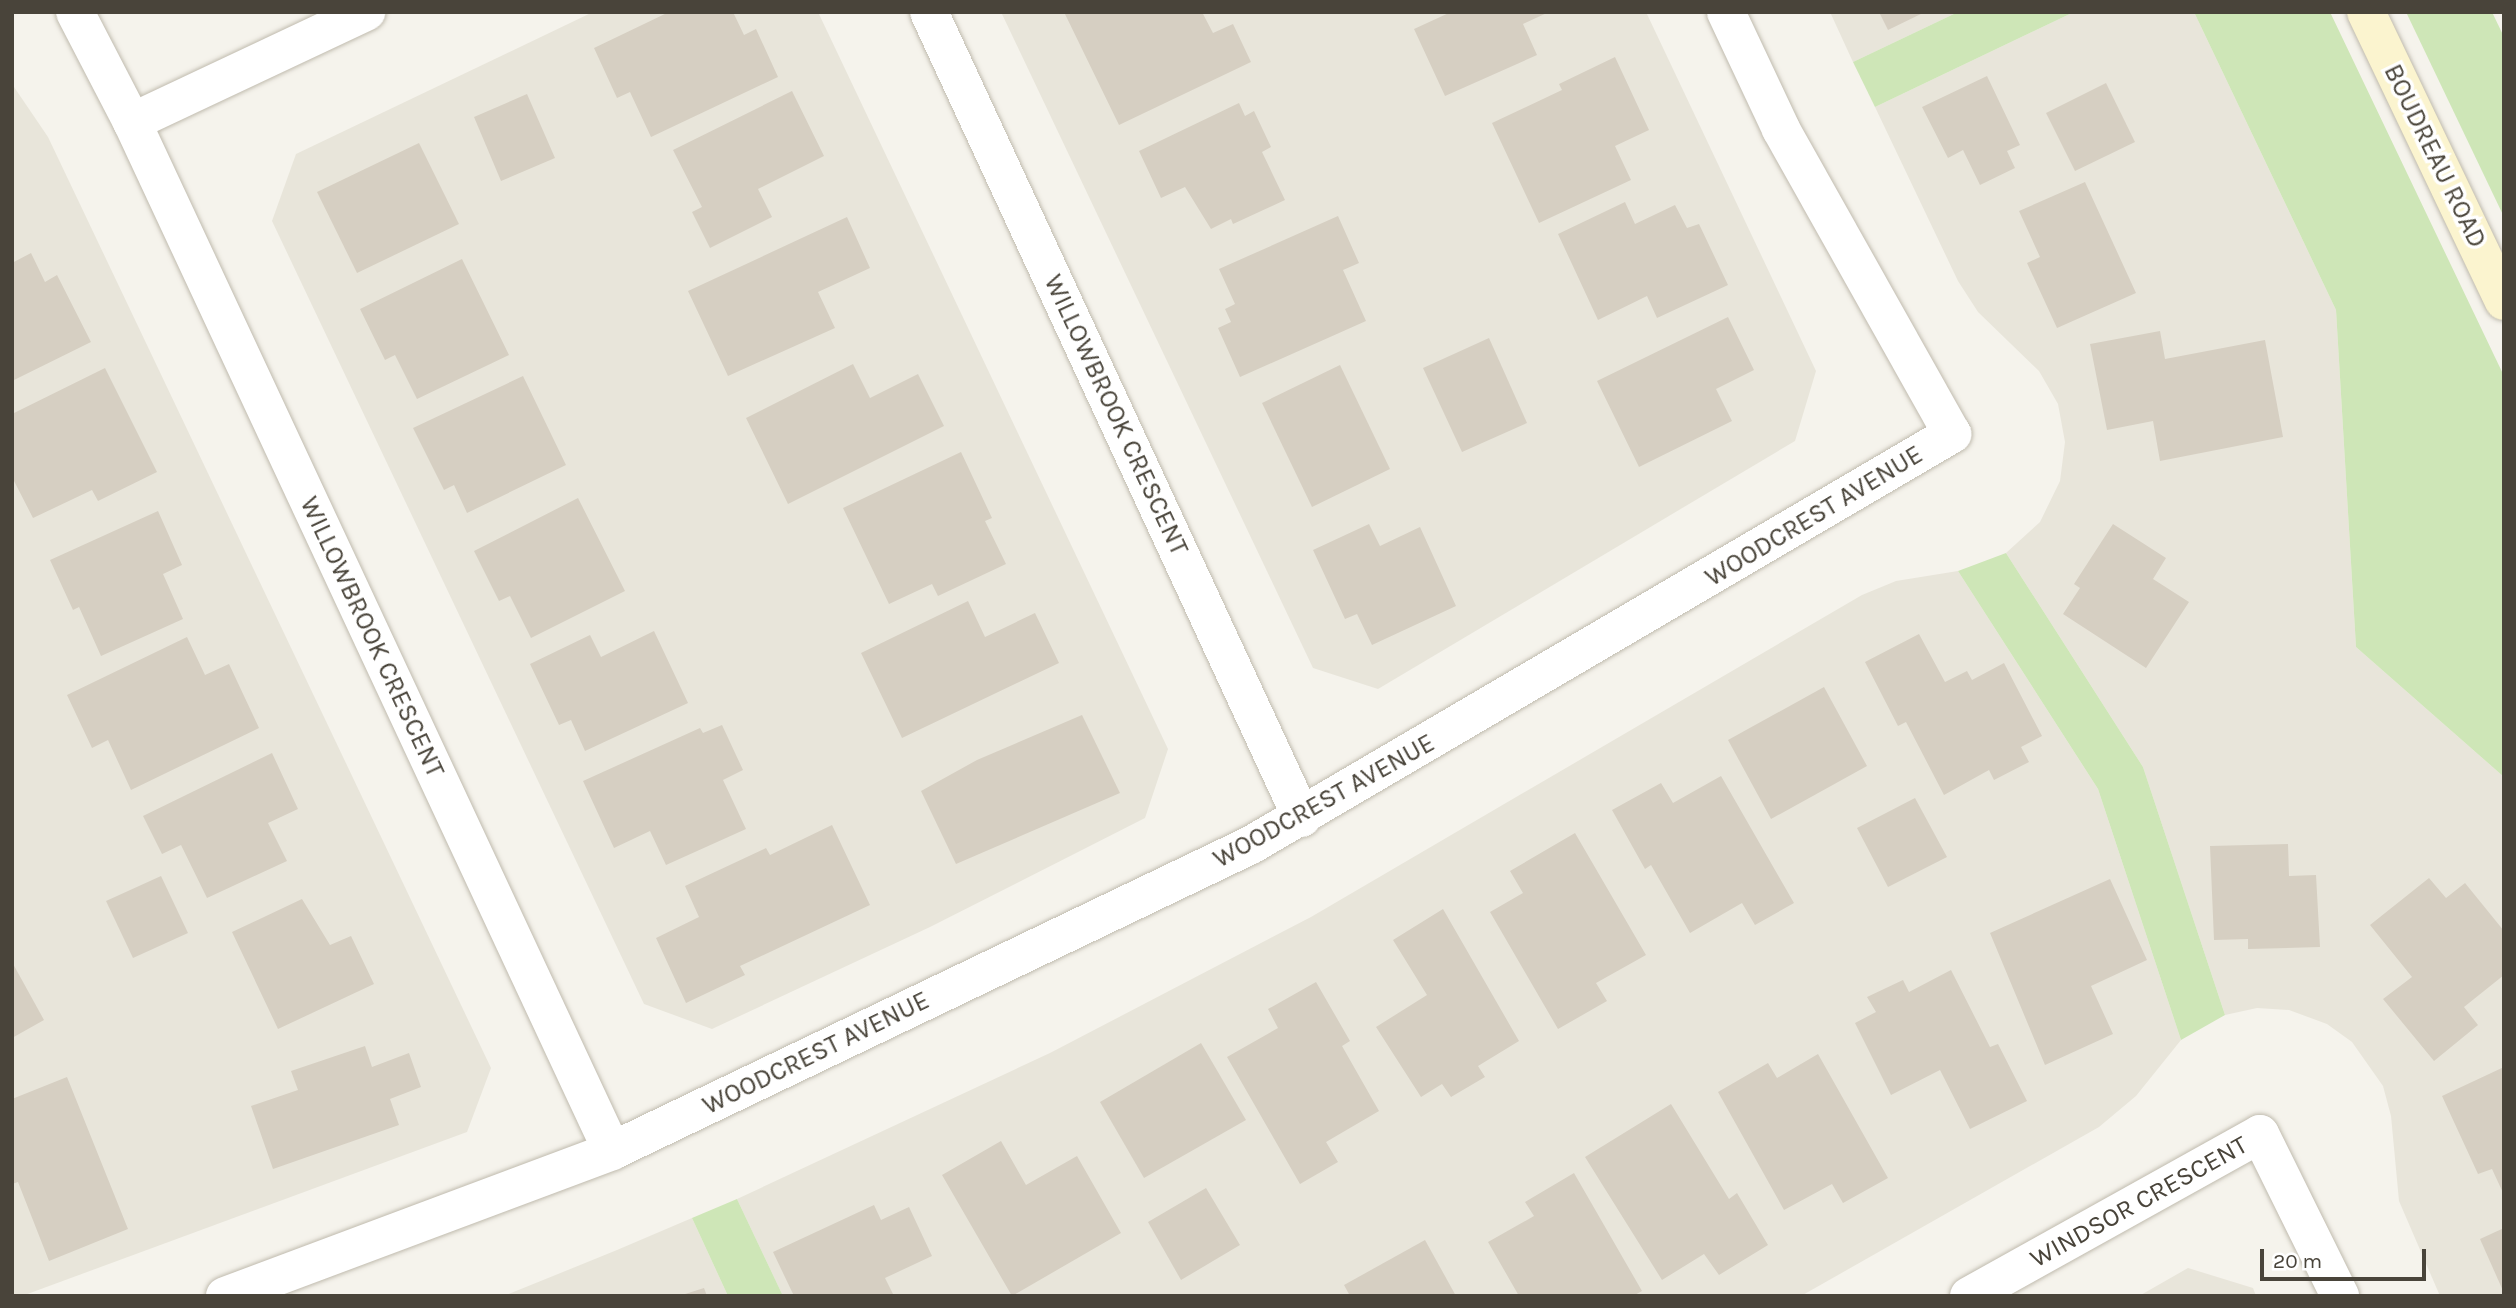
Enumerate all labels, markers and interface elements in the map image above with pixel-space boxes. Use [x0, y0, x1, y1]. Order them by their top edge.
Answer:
street label: BOUDREAU ROAD [2377, 59, 2493, 253]
street label: WILLOWBROOK CRESCENT [1037, 270, 1195, 560]
street label: WOODCREST AVENUE [1700, 439, 1928, 593]
street label: WILLOWBROOK CRESCENT [293, 492, 451, 782]
street label: WOODCREST AVENUE [1208, 727, 1440, 875]
street label: WOODCREST AVENUE [698, 985, 934, 1121]
street label: WINDSOR CRESCENT [2025, 1129, 2253, 1275]
scale bar [2264, 1234, 2430, 1278]
text: 20 m [2273, 1249, 2322, 1273]

